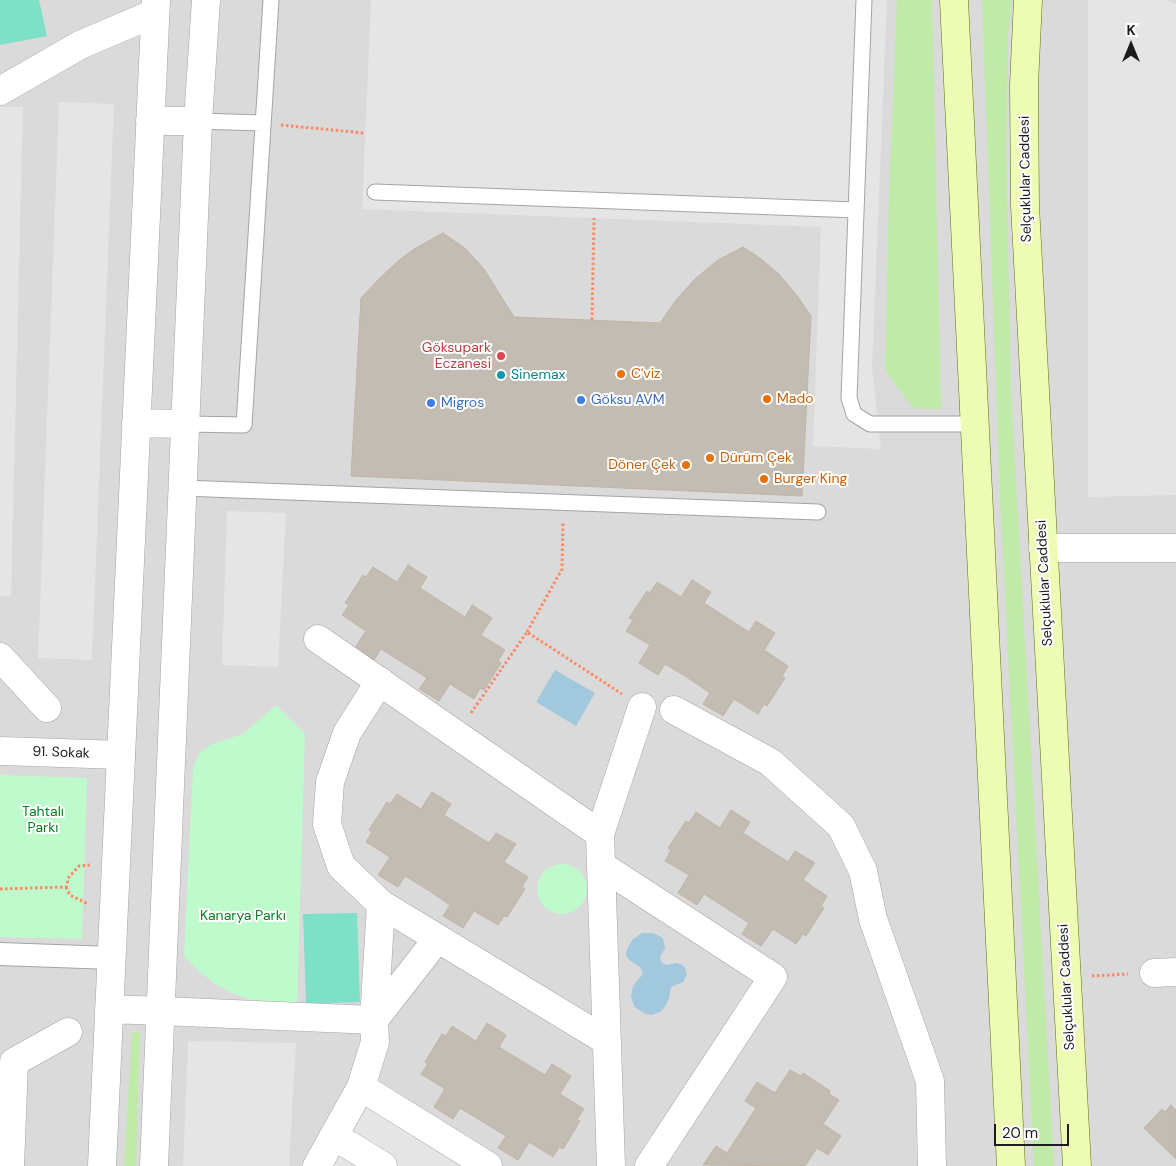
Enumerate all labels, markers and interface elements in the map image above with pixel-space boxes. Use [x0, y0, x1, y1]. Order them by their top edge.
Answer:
north arrow [1106, 20, 1156, 70]
text: K [1126, 21, 1136, 39]
street label: Selçuklular Caddesi [1016, 116, 1036, 242]
place label: Göksupark Eczanesi [422, 340, 491, 372]
marker: Göksupark Eczanesi [495, 350, 507, 362]
place label: C'viz [631, 366, 660, 382]
place label: Sinemax [511, 367, 566, 383]
marker: C'viz [615, 368, 627, 380]
marker: Sinemax [495, 369, 507, 381]
place label: Mado [777, 391, 813, 407]
place label: Göksu AVM [591, 392, 664, 408]
marker: Mado [761, 393, 773, 405]
marker: Göksu AVM [575, 394, 587, 406]
place label: Migros [441, 395, 484, 411]
marker: Migros [425, 397, 437, 409]
place label: Dürüm Çek [720, 450, 792, 466]
marker: Dürüm Çek [704, 452, 716, 464]
place label: Döner Çek [608, 457, 676, 473]
marker: Döner Çek [680, 459, 692, 471]
place label: Burger King [774, 471, 847, 487]
marker: Burger King [758, 473, 770, 485]
street label: Selçuklular Caddesi [1033, 519, 1057, 647]
street label: 91. Sokak [32, 744, 90, 762]
park label: Tahtalı Parkı [22, 804, 64, 836]
park label: Kanarya Parkı [200, 908, 286, 924]
street label: Selçuklular Caddesi [1055, 923, 1079, 1051]
scale bar [996, 1114, 1071, 1146]
text: 20 m [1002, 1123, 1038, 1143]

